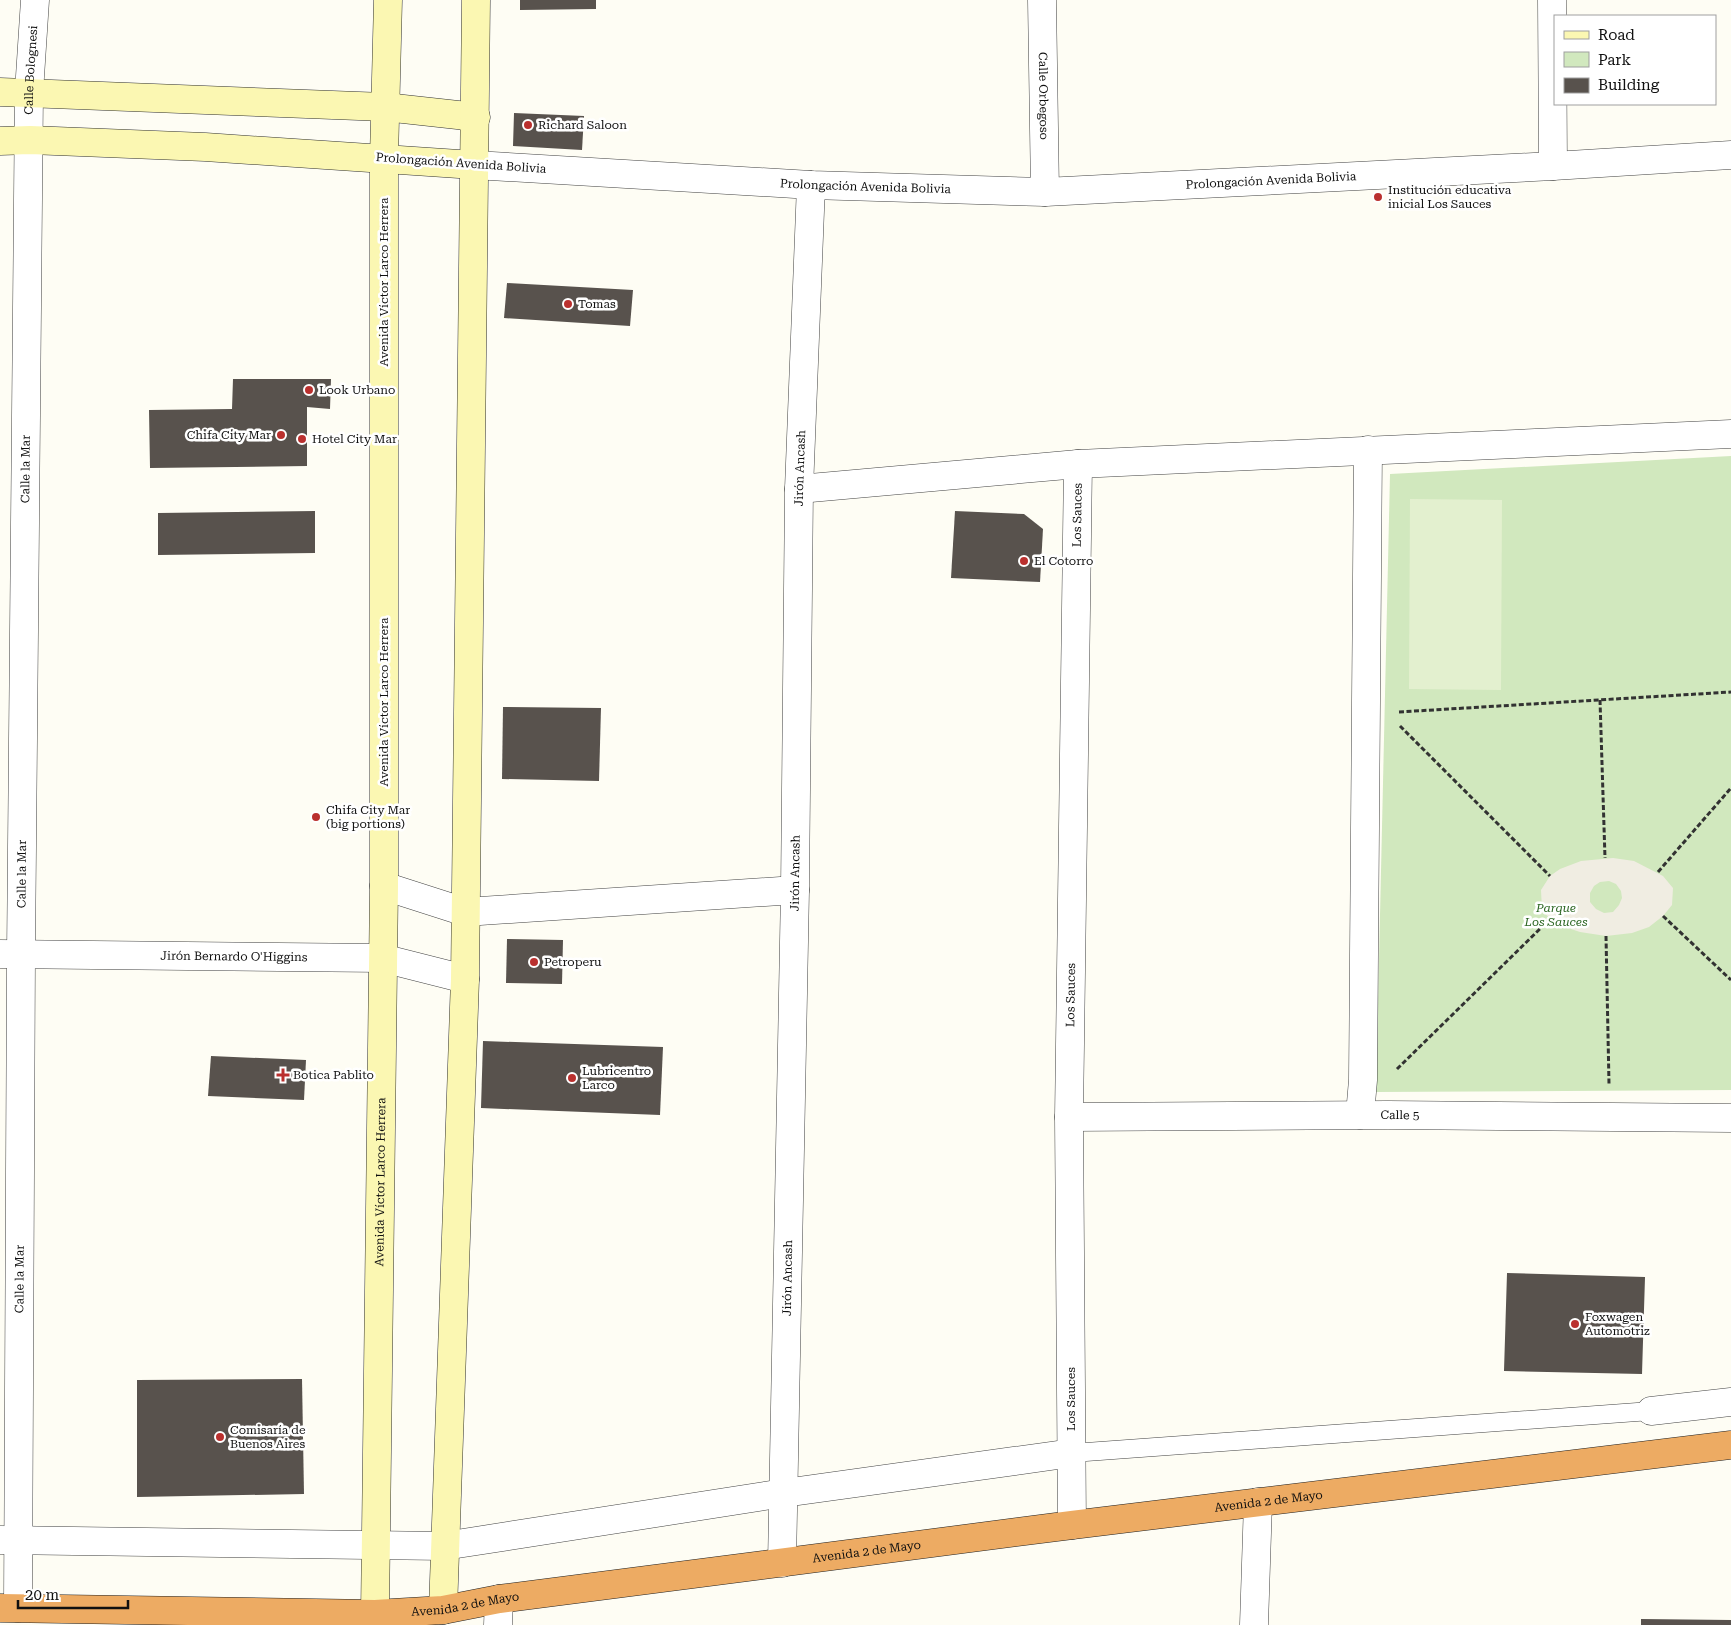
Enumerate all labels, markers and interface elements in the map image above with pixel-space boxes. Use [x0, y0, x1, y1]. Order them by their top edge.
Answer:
legend [1554, 15, 1716, 105]
street label: Calle Bolognesi [22, 25, 40, 115]
text: Road [1598, 26, 1635, 44]
text: Park [1598, 51, 1632, 69]
street label: Calle Orbegoso [1036, 52, 1051, 140]
text: Building [1598, 76, 1660, 94]
place label: Richard Saloon [538, 118, 627, 132]
marker: Richard Saloon [522, 119, 534, 131]
street label: Prolongación Avenida Bolivia [375, 150, 547, 176]
street label: Prolongación Avenida Bolivia [1185, 169, 1357, 192]
street label: Prolongación Avenida Bolivia [780, 176, 952, 196]
place label: Institución educativa inicial Los Sauces [1388, 183, 1512, 211]
marker: Institución educativa inicial Los Sauces [1372, 191, 1384, 203]
street label: Avenida Víctor Larco Herrera [377, 197, 391, 366]
place label: Tomas [578, 297, 616, 311]
marker: Tomas [562, 298, 574, 310]
place label: Look Urbano [319, 383, 395, 397]
marker: Look Urbano [303, 384, 315, 396]
place label: Chifa City Mar [187, 428, 271, 442]
marker: Chifa City Mar [275, 429, 287, 441]
street label: Jirón Ancash [792, 429, 808, 506]
place label: Hotel City Mar [312, 432, 397, 446]
marker: Hotel City Mar [296, 433, 308, 445]
street label: Calle la Mar [18, 435, 33, 503]
street label: Los Sauces [1070, 483, 1085, 547]
place label: El Cotorro [1034, 554, 1093, 568]
marker: El Cotorro [1018, 555, 1030, 567]
street label: Avenida Víctor Larco Herrera [377, 617, 391, 786]
place label: Chifa City Mar (big portions) [326, 803, 410, 831]
marker: Chifa City Mar (big portions) [310, 811, 322, 823]
street label: Jirón Ancash [788, 835, 803, 911]
street label: Calle la Mar [14, 840, 29, 908]
park label: Parque Los Sauces [1523, 901, 1588, 929]
street label: Jirón Bernardo O'Higgins [160, 949, 308, 964]
place label: Petroperu [544, 955, 602, 969]
marker: Petroperu [528, 956, 540, 968]
street label: Los Sauces [1063, 963, 1078, 1027]
place label: Lubricentro Larco [582, 1064, 651, 1092]
place label: Botica Pablito [293, 1068, 374, 1082]
marker: Botica Pablito [277, 1069, 289, 1081]
marker: Lubricentro Larco [566, 1072, 578, 1084]
street label: Avenida Víctor Larco Herrera [372, 1097, 388, 1267]
street label: Calle 5 [1380, 1108, 1420, 1122]
street label: Jirón Ancash [780, 1239, 795, 1316]
street label: Calle la Mar [12, 1245, 27, 1313]
place label: Foxwagen Automotriz [1585, 1310, 1650, 1338]
marker: Foxwagen Automotriz [1569, 1318, 1581, 1330]
street label: Los Sauces [1064, 1367, 1078, 1431]
place label: Comisaría de Buenos Aires [230, 1423, 306, 1451]
marker: Comisaría de Buenos Aires [214, 1431, 226, 1443]
street label: Avenida 2 de Mayo [1214, 1488, 1324, 1515]
street label: Avenida 2 de Mayo [812, 1538, 922, 1565]
scale bar [18, 1578, 128, 1610]
text: 20 m [25, 1586, 60, 1604]
street label: Avenida 2 de Mayo [411, 1589, 520, 1619]

